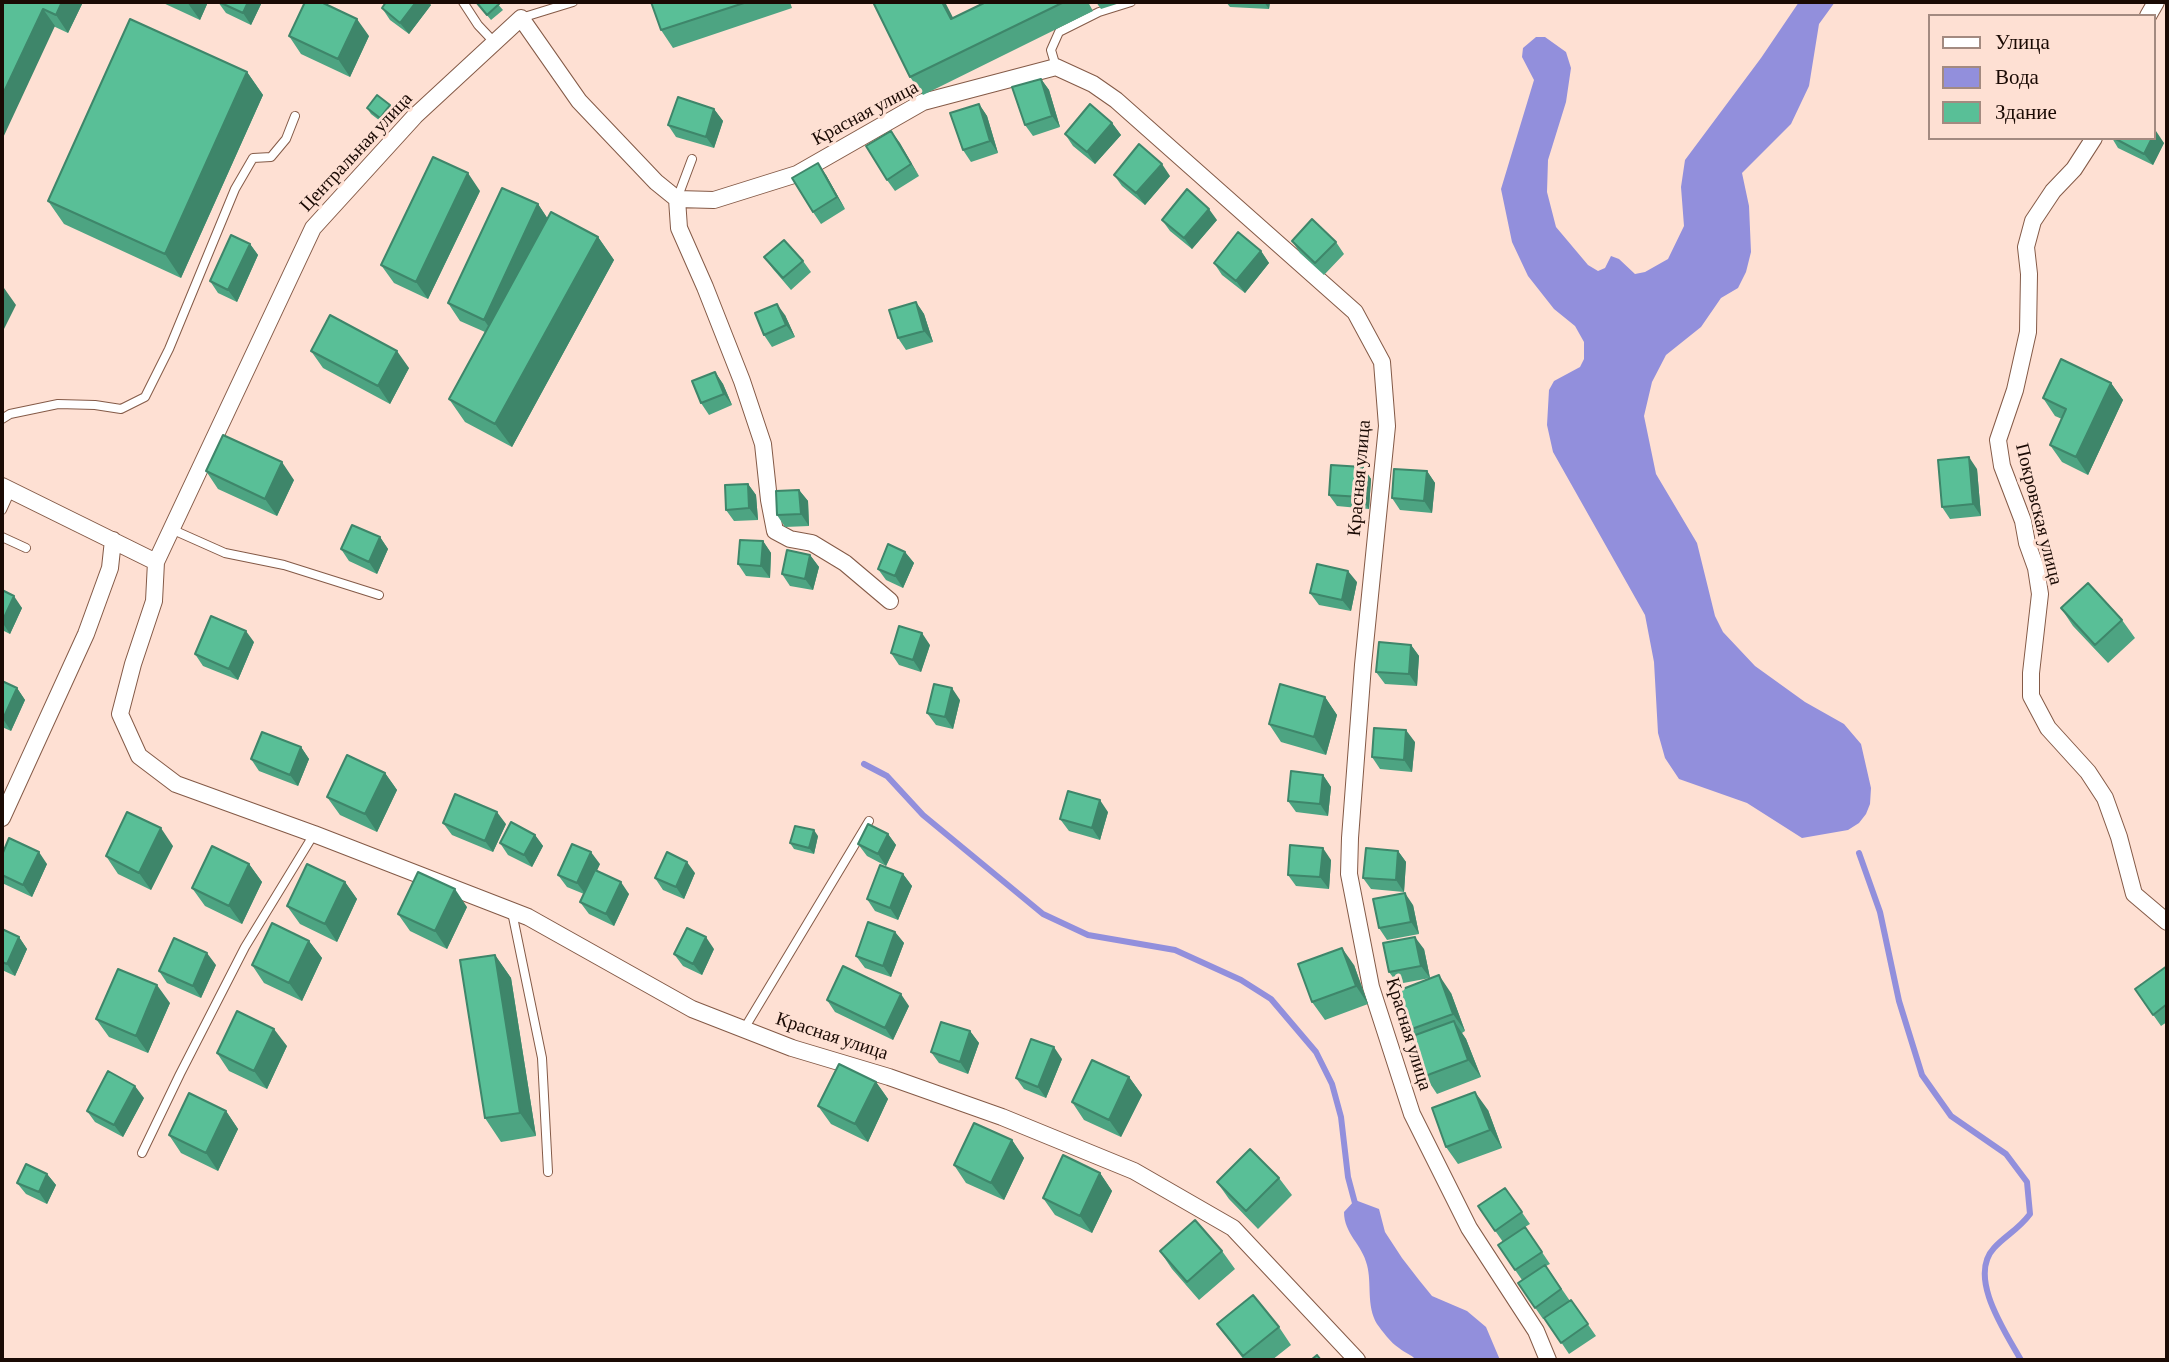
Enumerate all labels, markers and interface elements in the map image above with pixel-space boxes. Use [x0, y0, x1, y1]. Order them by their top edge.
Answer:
legend [1927, 14, 2155, 140]
text: Улица [1995, 30, 2050, 54]
text: Вода [1995, 65, 2039, 89]
street label: Красная улица [808, 76, 922, 150]
street label: Центральная улица [295, 88, 417, 216]
text: Здание [1995, 100, 2057, 124]
street label: Красная улица [1343, 419, 1375, 537]
street label: Покровская улица [2010, 441, 2068, 587]
street label: Красная улица [1381, 975, 1437, 1093]
street label: Красная улица [773, 1007, 891, 1065]

